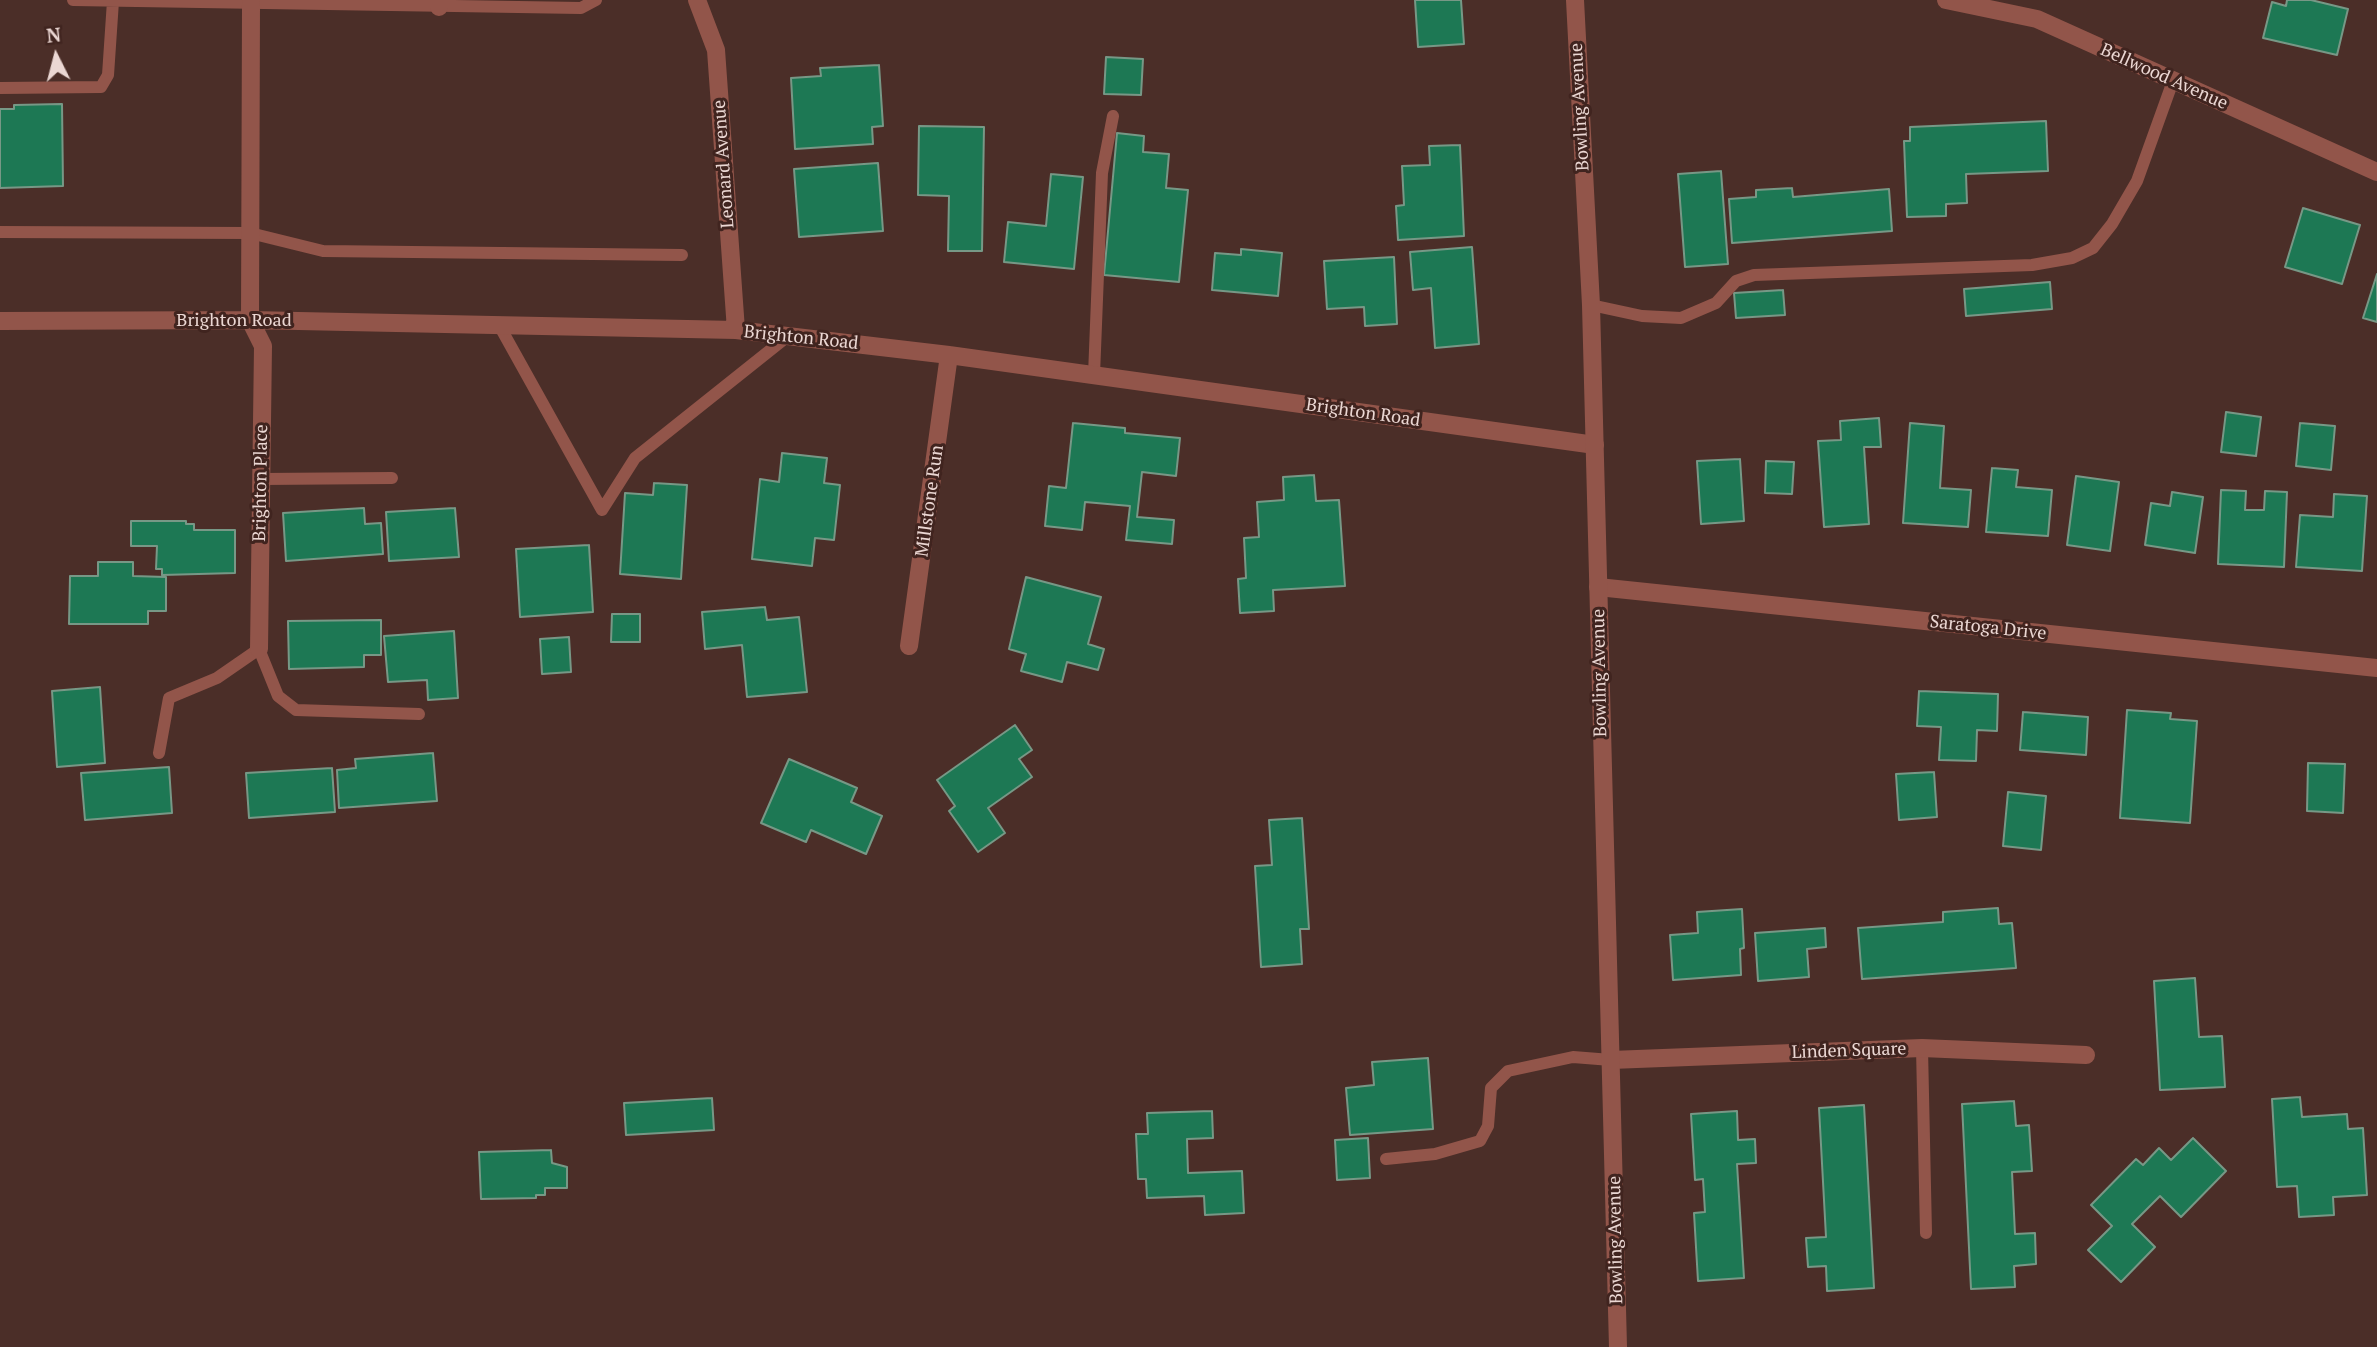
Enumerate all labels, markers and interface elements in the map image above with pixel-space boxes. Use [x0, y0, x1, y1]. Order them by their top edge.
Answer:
north arrow [21, 21, 91, 91]
text: N [45, 21, 62, 48]
street label: Bellwood Avenue [2097, 39, 2231, 115]
street label: Bowling Avenue [1566, 42, 1594, 172]
street label: Leonard Avenue [709, 99, 739, 229]
street label: Brighton Road [176, 310, 292, 332]
street label: Brighton Road [743, 321, 859, 355]
street label: Brighton Road [1304, 394, 1422, 432]
street label: Brighton Place [249, 424, 273, 542]
street label: Millstone Run [911, 444, 949, 558]
street label: Bowling Avenue [1588, 609, 1612, 737]
street label: Saratoga Drive [1929, 611, 2047, 645]
street label: Linden Square [1791, 1038, 1907, 1064]
street label: Bowling Avenue [1604, 1176, 1628, 1304]

